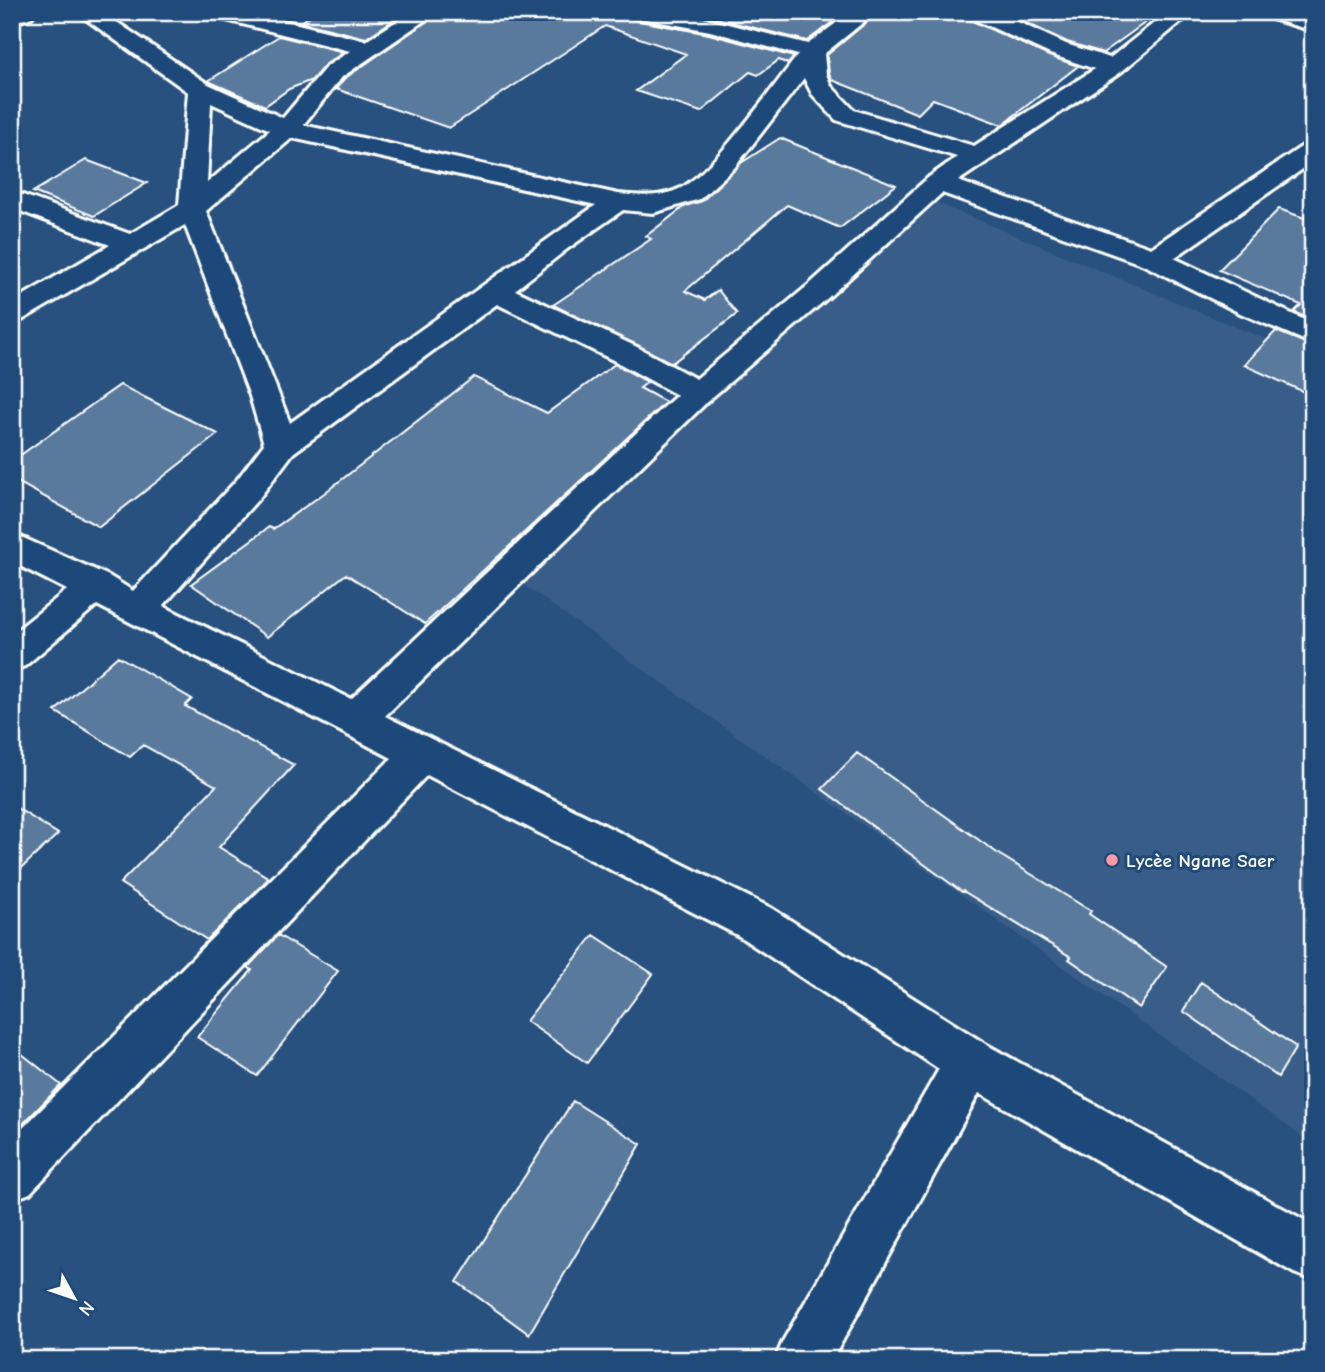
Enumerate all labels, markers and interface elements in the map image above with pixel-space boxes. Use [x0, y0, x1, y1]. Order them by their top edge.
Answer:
place label: Lycèe Ngane Saer [1126, 850, 1275, 872]
marker: Lycèe Ngane Saer [1104, 852, 1120, 868]
north arrow [38, 1264, 108, 1334]
text: N [74, 1296, 99, 1320]

